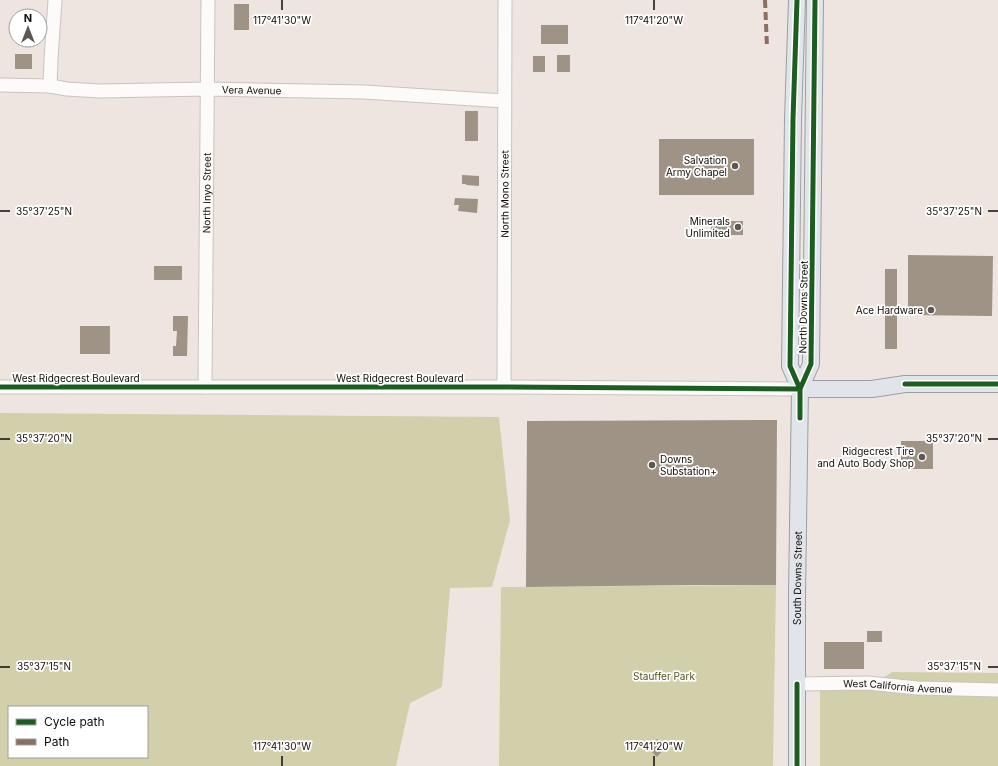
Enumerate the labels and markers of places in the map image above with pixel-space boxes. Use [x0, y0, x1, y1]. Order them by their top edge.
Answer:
place label: Salvation Army Chapel [666, 154, 727, 178]
marker: Salvation Army Chapel [730, 161, 740, 171]
place label: Minerals Unlimited [685, 215, 730, 239]
marker: Minerals Unlimited [733, 222, 743, 232]
place label: Ace Hardware [856, 304, 923, 316]
marker: Ace Hardware [926, 305, 936, 315]
place label: Ridgecrest Tire and Auto Body Shop [817, 445, 914, 469]
marker: Ridgecrest Tire and Auto Body Shop [917, 452, 927, 462]
place label: Downs Substation+ [660, 453, 717, 477]
marker: Downs Substation+ [647, 460, 657, 470]

